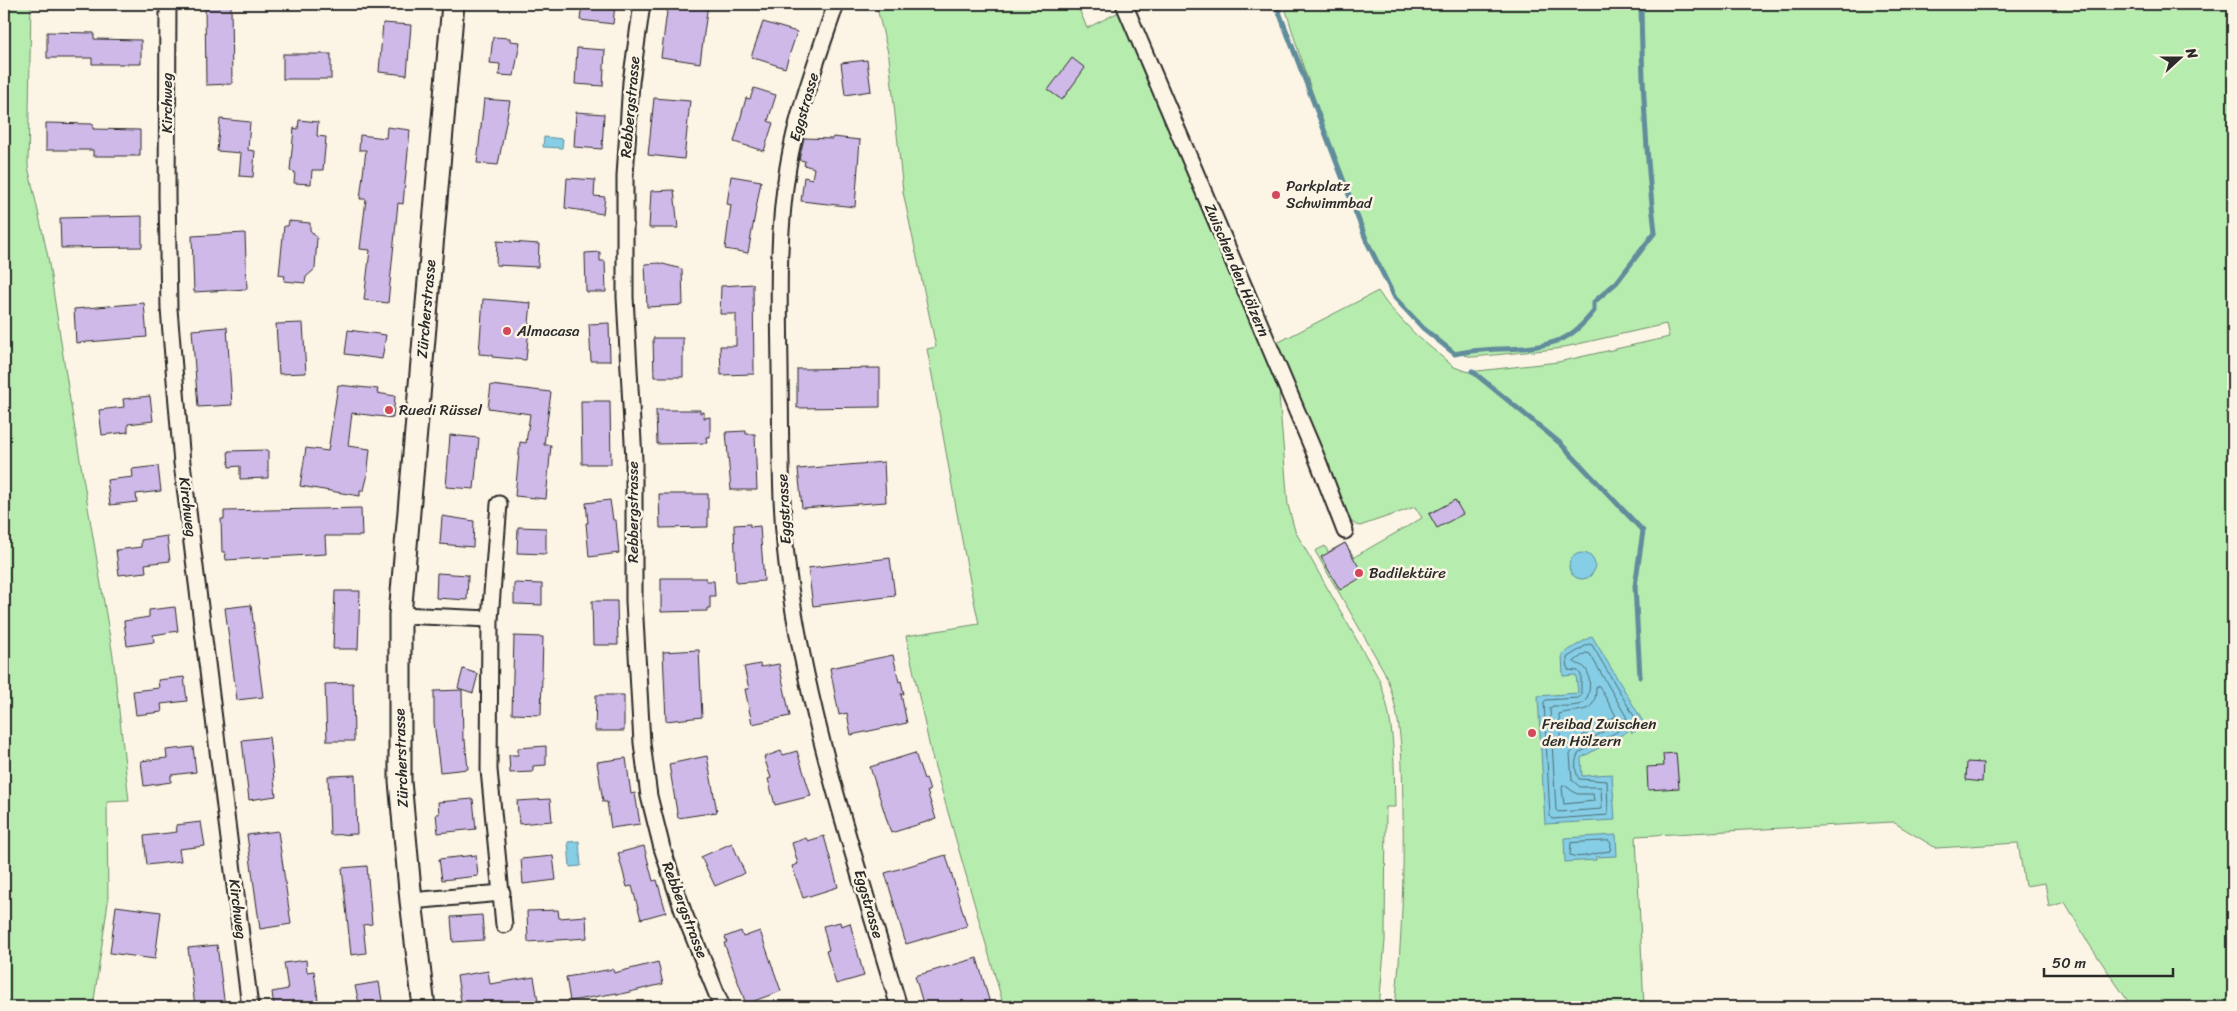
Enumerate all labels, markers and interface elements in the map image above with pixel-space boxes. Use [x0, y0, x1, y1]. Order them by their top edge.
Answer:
north arrow [2154, 32, 2204, 82]
text: N [2178, 44, 2205, 63]
street label: Rebbergstrasse [613, 55, 647, 159]
street label: Eggstrasse [782, 69, 826, 145]
street label: Kirchweg [154, 72, 180, 133]
place label: Parkplatz Schwimmbad [1286, 173, 1373, 216]
marker: Parkplatz Schwimmbad [1270, 189, 1282, 201]
street label: Zwischen den Hölzern [1197, 199, 1277, 341]
street label: Zürcherstrasse [409, 258, 443, 360]
place label: Almacasa [516, 318, 580, 344]
marker: Almacasa [501, 325, 513, 337]
place label: Ruedi Rüssel [399, 397, 483, 423]
marker: Ruedi Rüssel [383, 404, 395, 416]
street label: Rebbergstrasse [620, 461, 646, 563]
street label: Eggstrasse [769, 473, 799, 545]
street label: Kirchweg [171, 475, 205, 539]
place label: Badilektüre [1369, 560, 1446, 586]
marker: Badilektüre [1353, 567, 1365, 579]
street label: Zürcherstrasse [386, 708, 416, 808]
place label: Freibad Zwischen den Hölzern [1542, 711, 1656, 754]
marker: Freibad Zwischen den Hölzern [1526, 727, 1538, 739]
street label: Rebbergstrasse [655, 858, 715, 962]
street label: Eggstrasse [847, 866, 891, 942]
street label: Kirchweg [221, 877, 255, 941]
scale bar [2044, 946, 2173, 978]
text: 50 m [2052, 950, 2087, 976]

